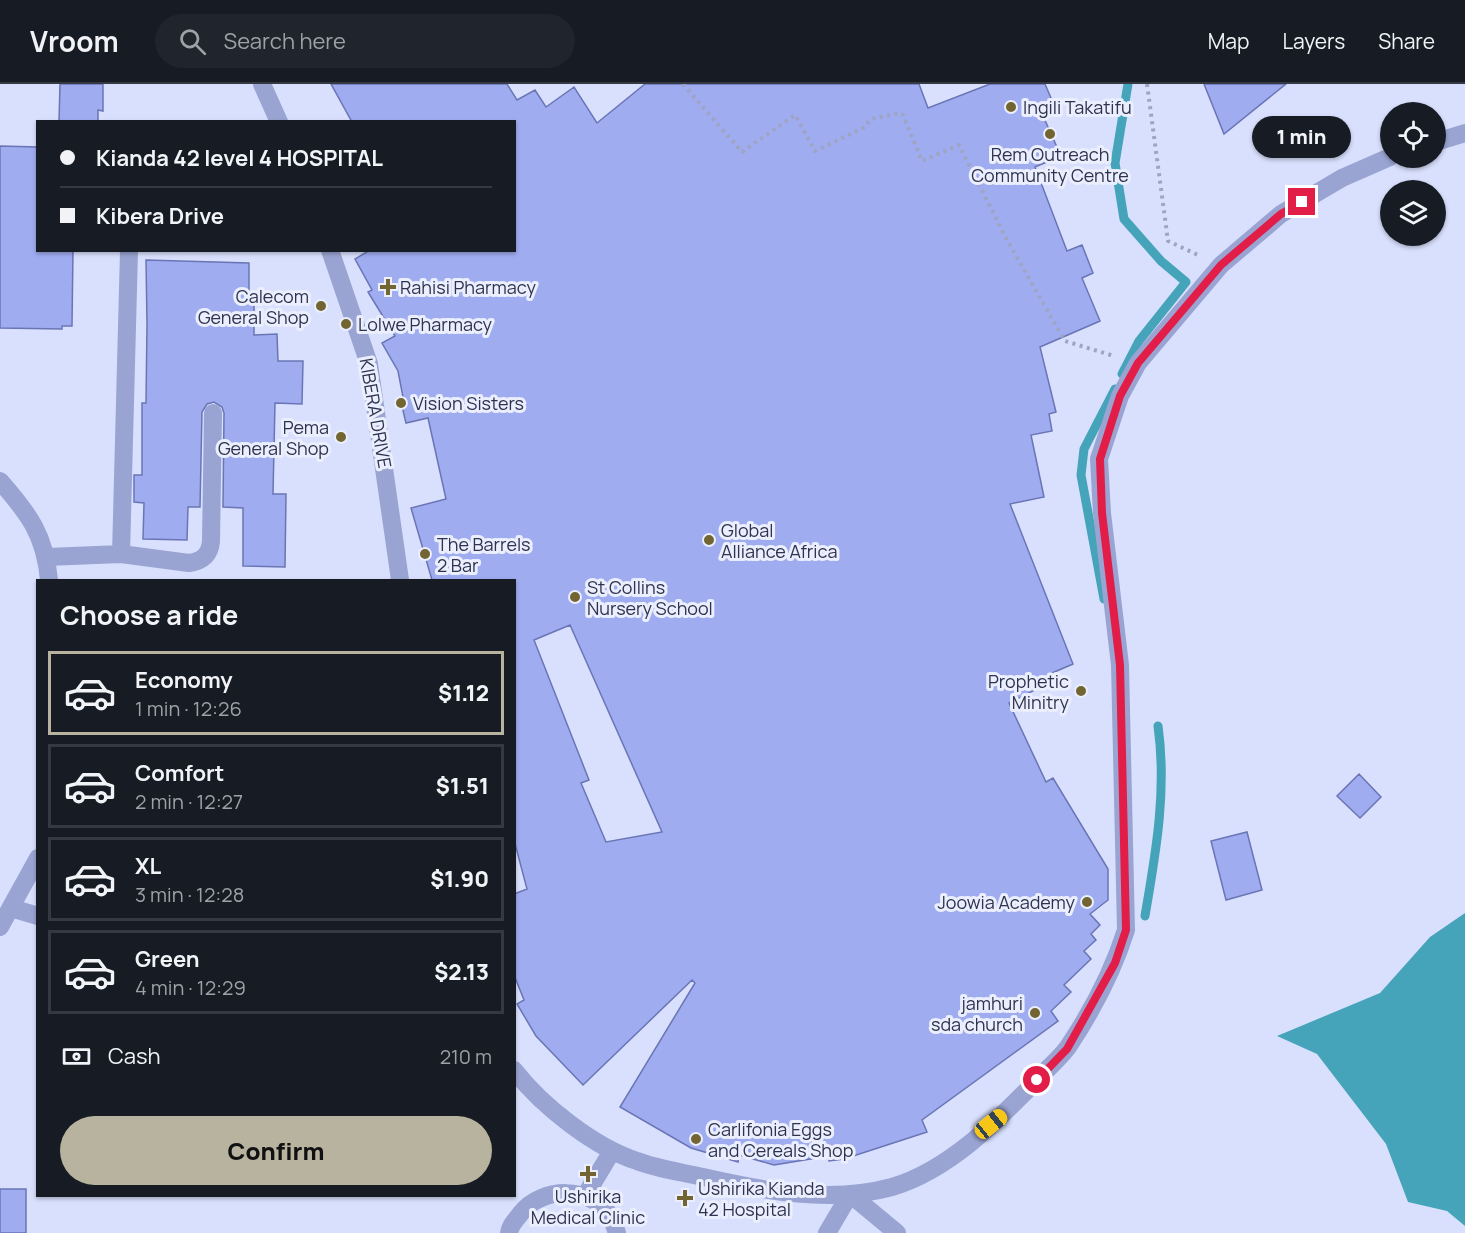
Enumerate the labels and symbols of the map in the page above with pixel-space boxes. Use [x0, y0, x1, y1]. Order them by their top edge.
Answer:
place label: Ingili Takatifu [1023, 95, 1132, 119]
marker: Ingili Takatifu [1004, 100, 1018, 114]
callout: 1 min [1252, 115, 1352, 157]
marker: Rem Outreach Community Centre [1043, 127, 1057, 141]
place label: Rem Outreach Community Centre [971, 142, 1129, 187]
route end [1288, 188, 1315, 215]
place label: Rahisi Pharmacy [400, 275, 536, 299]
marker: Rahisi Pharmacy [381, 280, 395, 294]
place label: Calecom General Shop [198, 284, 309, 329]
marker: Calecom General Shop [314, 299, 328, 313]
place label: Lolwe Pharmacy [358, 312, 493, 336]
marker: Lolwe Pharmacy [339, 317, 353, 331]
street label: KIBERA DRIVE [355, 356, 397, 470]
place label: Vision Sisters [413, 391, 524, 415]
marker: Vision Sisters [394, 396, 408, 410]
place label: Pema General Shop [218, 415, 329, 460]
marker: Pema General Shop [334, 430, 348, 444]
place label: Global Alliance Africa [721, 518, 837, 563]
place label: The Barrels 2 Bar [437, 532, 531, 577]
marker: Global Alliance Africa [702, 533, 716, 547]
marker: The Barrels 2 Bar [418, 547, 432, 561]
place label: St Collins Nursery School [587, 575, 713, 620]
marker: St Collins Nursery School [568, 590, 582, 604]
place label: Prophetic Minitry [988, 669, 1069, 714]
marker: Prophetic Minitry [1074, 684, 1088, 698]
place label: Joowia Academy [937, 890, 1076, 914]
marker: Joowia Academy [1080, 895, 1094, 909]
place label: jamhuri sda church [931, 991, 1023, 1036]
marker: jamhuri sda church [1028, 1006, 1042, 1020]
route start [1023, 1066, 1050, 1093]
car [971, 1106, 1011, 1142]
place label: Carlifonia Eggs and Cereals Shop [708, 1117, 853, 1162]
marker: Carlifonia Eggs and Cereals Shop [689, 1132, 703, 1146]
marker: Ushirika Medical Clinic [579, 1165, 597, 1183]
place label: Ushirika Kianda 42 Hospital [698, 1176, 824, 1221]
place label: Ushirika Medical Clinic [531, 1184, 645, 1229]
marker: Ushirika Kianda 42 Hospital [676, 1189, 694, 1207]

